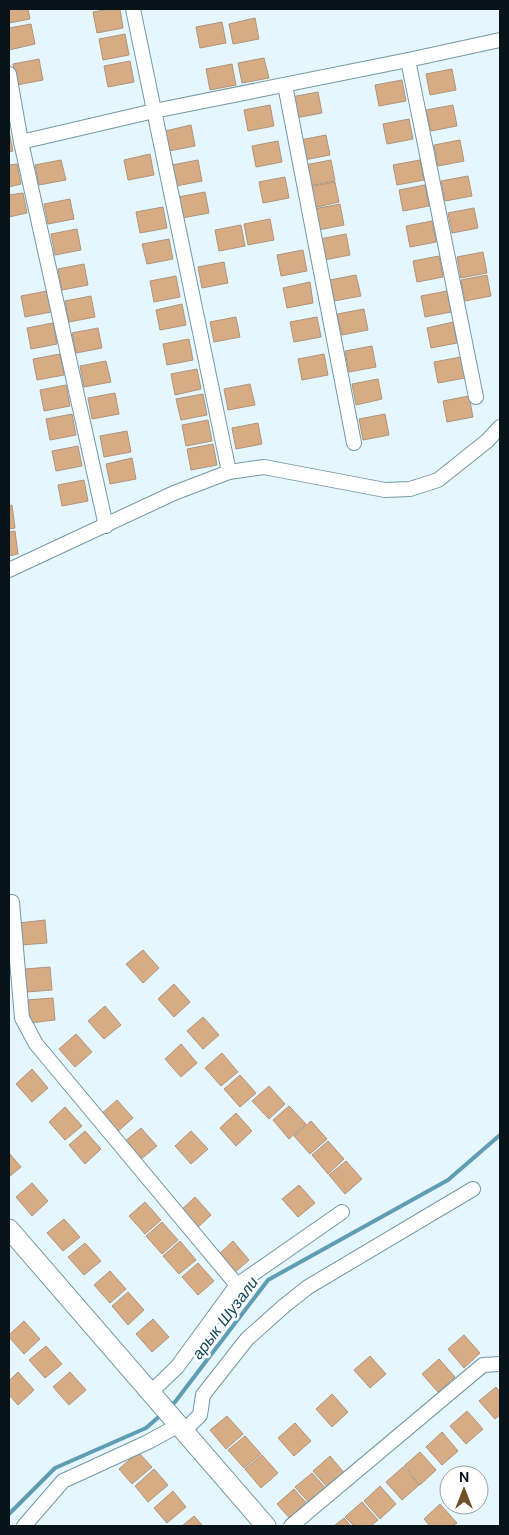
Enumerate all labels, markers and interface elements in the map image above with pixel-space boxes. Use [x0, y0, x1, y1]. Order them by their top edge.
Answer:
water label: арык Шузали [187, 1272, 263, 1364]
north arrow [439, 1465, 489, 1515]
text: N [459, 1468, 469, 1486]

